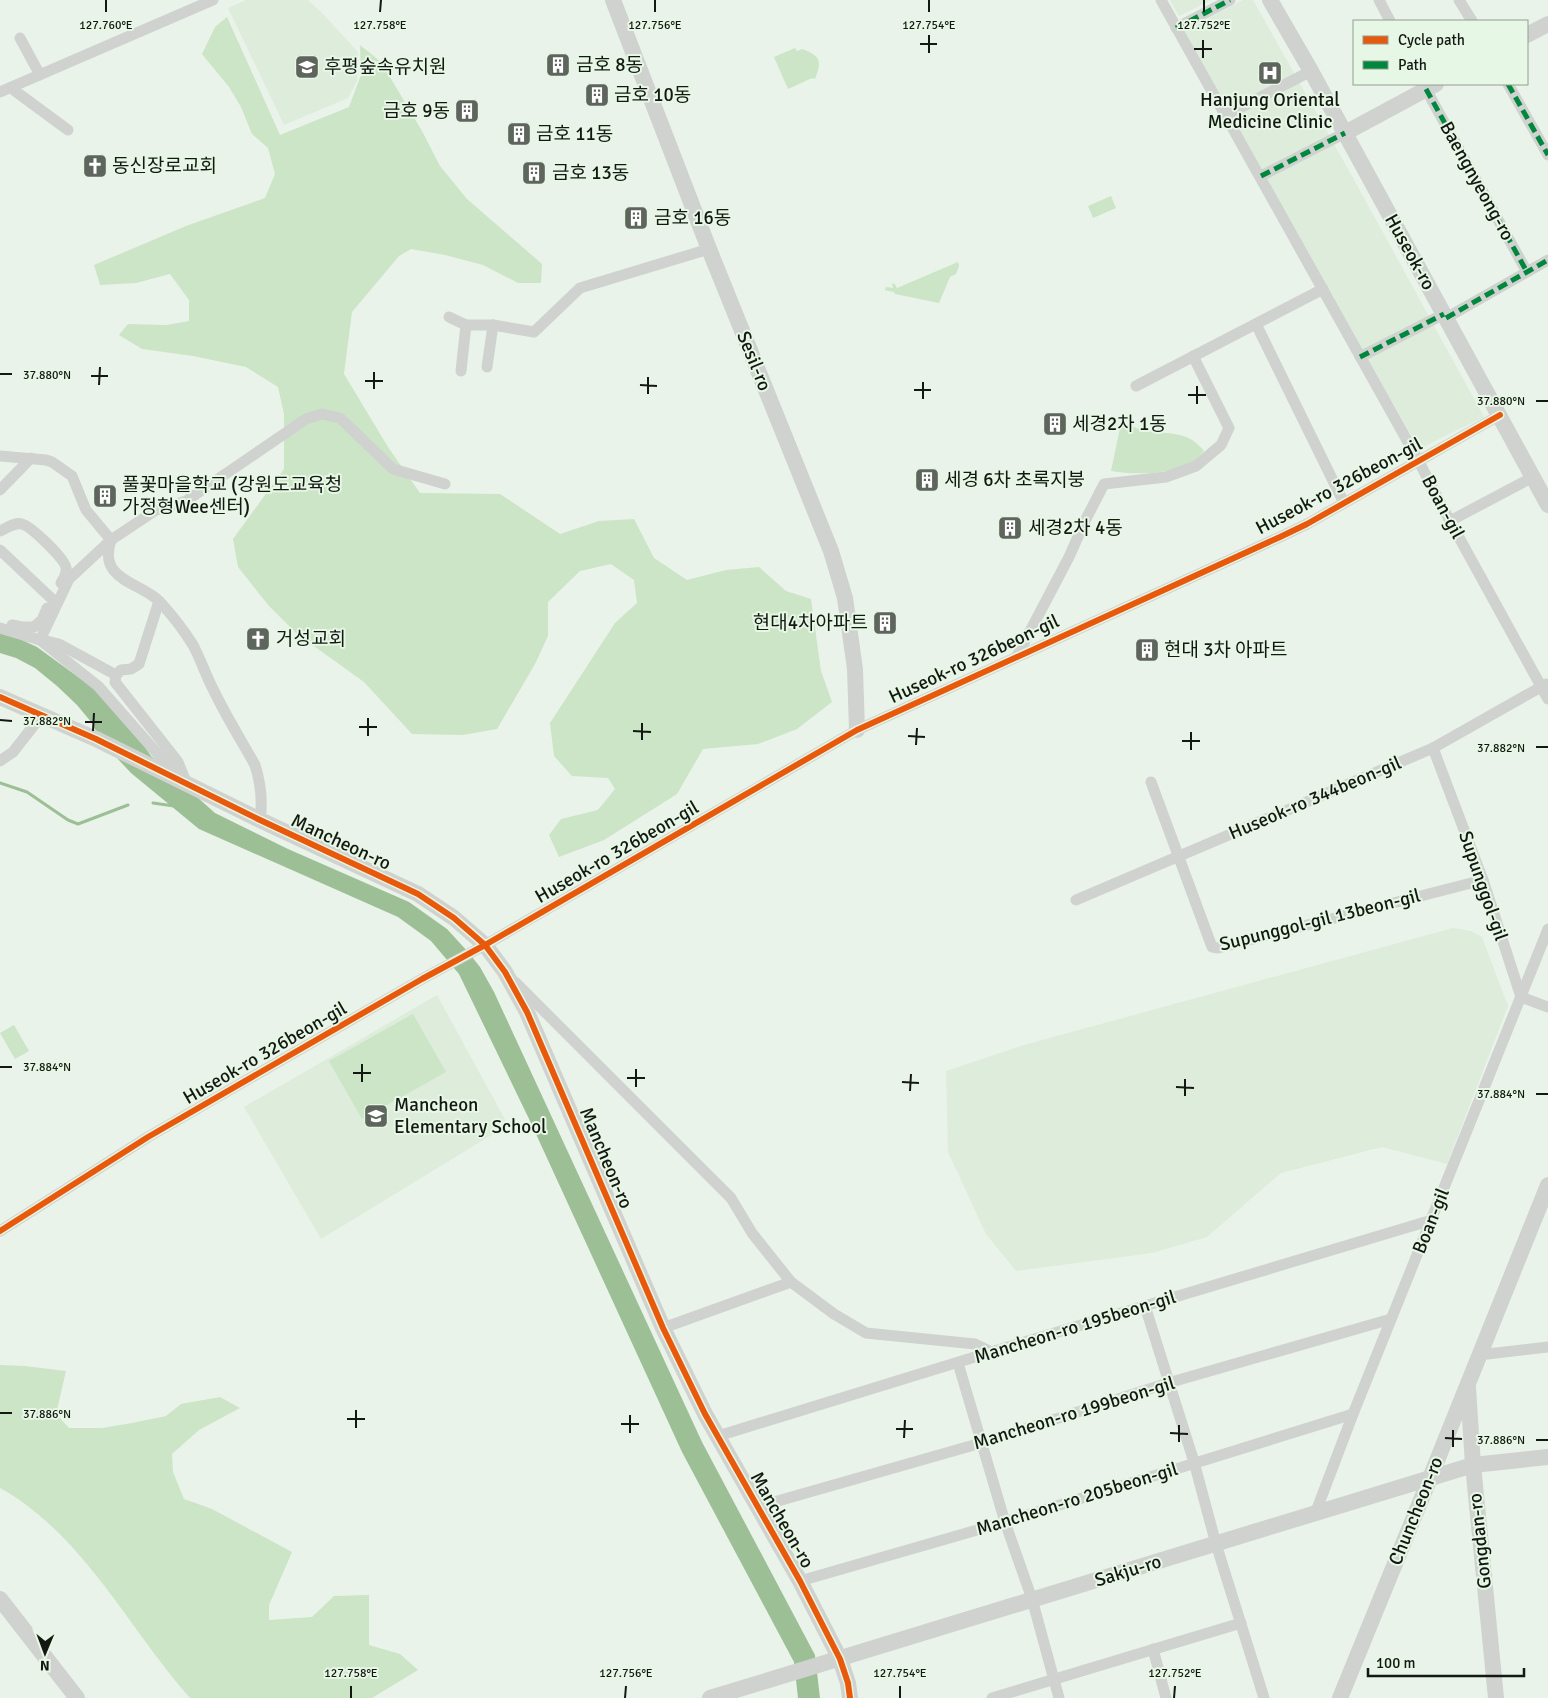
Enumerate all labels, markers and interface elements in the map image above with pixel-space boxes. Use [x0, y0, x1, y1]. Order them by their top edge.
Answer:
text: 127.760°E [79, 18, 133, 33]
text: 127.758°E [353, 18, 407, 33]
text: 127.756°E [628, 18, 682, 33]
text: 127.754°E [902, 18, 956, 33]
text: 127.752°E [1177, 18, 1231, 33]
legend [1353, 20, 1528, 85]
text: Cycle path [1398, 31, 1465, 49]
building icon: 금호 8동 [545, 52, 571, 78]
place label: 금호 8동 [576, 53, 643, 77]
school or university icon: 후평숲속유치원 [294, 54, 320, 80]
place label: 후평숲속유치원 [324, 55, 446, 79]
text: Path [1398, 56, 1427, 74]
hospital icon: Hanjung Oriental Medicine Clinic [1257, 60, 1283, 86]
building icon: 금호 10동 [584, 82, 610, 108]
place label: 금호 10동 [614, 83, 691, 107]
place label: Hanjung Oriental Medicine Clinic [1200, 88, 1340, 134]
building icon: 금호 9동 [454, 98, 480, 124]
place label: 금호 9동 [383, 99, 450, 123]
street label: Baengnyeong-ro [1434, 117, 1520, 245]
building icon: 금호 11동 [506, 121, 532, 147]
place label: 금호 11동 [536, 122, 613, 146]
church icon: 동신장로교회 [82, 153, 108, 179]
place label: 동신장로교회 [112, 154, 217, 178]
building icon: 금호 13동 [521, 160, 547, 186]
place label: 금호 13동 [552, 161, 629, 185]
building icon: 금호 16동 [623, 205, 649, 231]
place label: 금호 16동 [654, 206, 731, 230]
street label: Huseok-ro [1379, 210, 1441, 294]
street label: Sesil-ro [731, 328, 777, 394]
text: 37.880°N [23, 368, 71, 383]
text: 37.880°N [1477, 394, 1525, 409]
building icon: 세경2차 1동 [1042, 411, 1068, 437]
place label: 세경2차 1동 [1072, 412, 1167, 436]
street label: Huseok-ro 326beon-gil [1252, 432, 1426, 540]
building icon: 세경 6차 초록지붕 [914, 467, 940, 493]
place label: 세경 6차 초록지붕 [944, 468, 1085, 492]
street label: Boan-gil [1416, 471, 1470, 543]
place label: 풀꽃마을학교 (강원도교육청 가정형Wee센터) [122, 473, 342, 519]
building icon: 풀꽃마을학교 (강원도교육청 가정형Wee센터) [92, 483, 118, 509]
building icon: 세경2차 4동 [997, 515, 1023, 541]
place label: 세경2차 4동 [1028, 516, 1123, 540]
street label: Huseok-ro 326beon-gil [885, 609, 1063, 709]
building icon: 현대4차아파트 [872, 610, 898, 636]
place label: 현대4차아파트 [753, 611, 868, 635]
church icon: 거성교회 [245, 626, 271, 652]
place label: 거성교회 [276, 627, 346, 651]
building icon: 현대 3차 아파트 [1134, 637, 1160, 663]
place label: 현대 3차 아파트 [1164, 638, 1288, 662]
text: 37.882°N [23, 714, 71, 729]
text: 37.882°N [1477, 741, 1525, 756]
street label: Huseok-ro 344beon-gil [1225, 751, 1405, 845]
street label: Huseok-ro 326beon-gil [531, 795, 703, 909]
street label: Mancheon-ro [287, 808, 395, 876]
street label: Supunggol-gil [1453, 828, 1513, 944]
street label: Supunggol-gil 13beon-gil [1217, 883, 1423, 957]
street label: Huseok-ro 326beon-gil [179, 996, 351, 1110]
text: 37.884°N [23, 1060, 71, 1075]
text: 37.884°N [1477, 1087, 1525, 1102]
place label: Mancheon Elementary School [394, 1093, 547, 1139]
school or university icon: Mancheon Elementary School [363, 1103, 389, 1129]
street label: Mancheon-ro [574, 1104, 638, 1212]
street label: Boan-gil [1407, 1185, 1455, 1257]
street label: Mancheon-ro 195beon-gil [971, 1285, 1179, 1369]
street label: Mancheon-ro 199beon-gil [970, 1371, 1178, 1455]
text: 37.886°N [23, 1407, 71, 1422]
text: 37.886°N [1477, 1433, 1525, 1448]
street label: Chuncheon-ro [1383, 1453, 1449, 1569]
street label: Mancheon-ro 205beon-gil [973, 1457, 1181, 1541]
street label: Mancheon-ro [745, 1467, 819, 1573]
street label: Gongdan-ro [1463, 1492, 1497, 1590]
street label: Sakju-ro [1092, 1549, 1164, 1592]
north arrow [20, 1628, 70, 1678]
scale bar [1368, 1646, 1524, 1678]
text: 100 m [1376, 1654, 1416, 1672]
text: N [40, 1657, 50, 1674]
text: 127.758°E [324, 1666, 378, 1681]
text: 127.756°E [599, 1666, 653, 1681]
text: 127.754°E [873, 1666, 927, 1681]
text: 127.752°E [1148, 1666, 1202, 1681]

